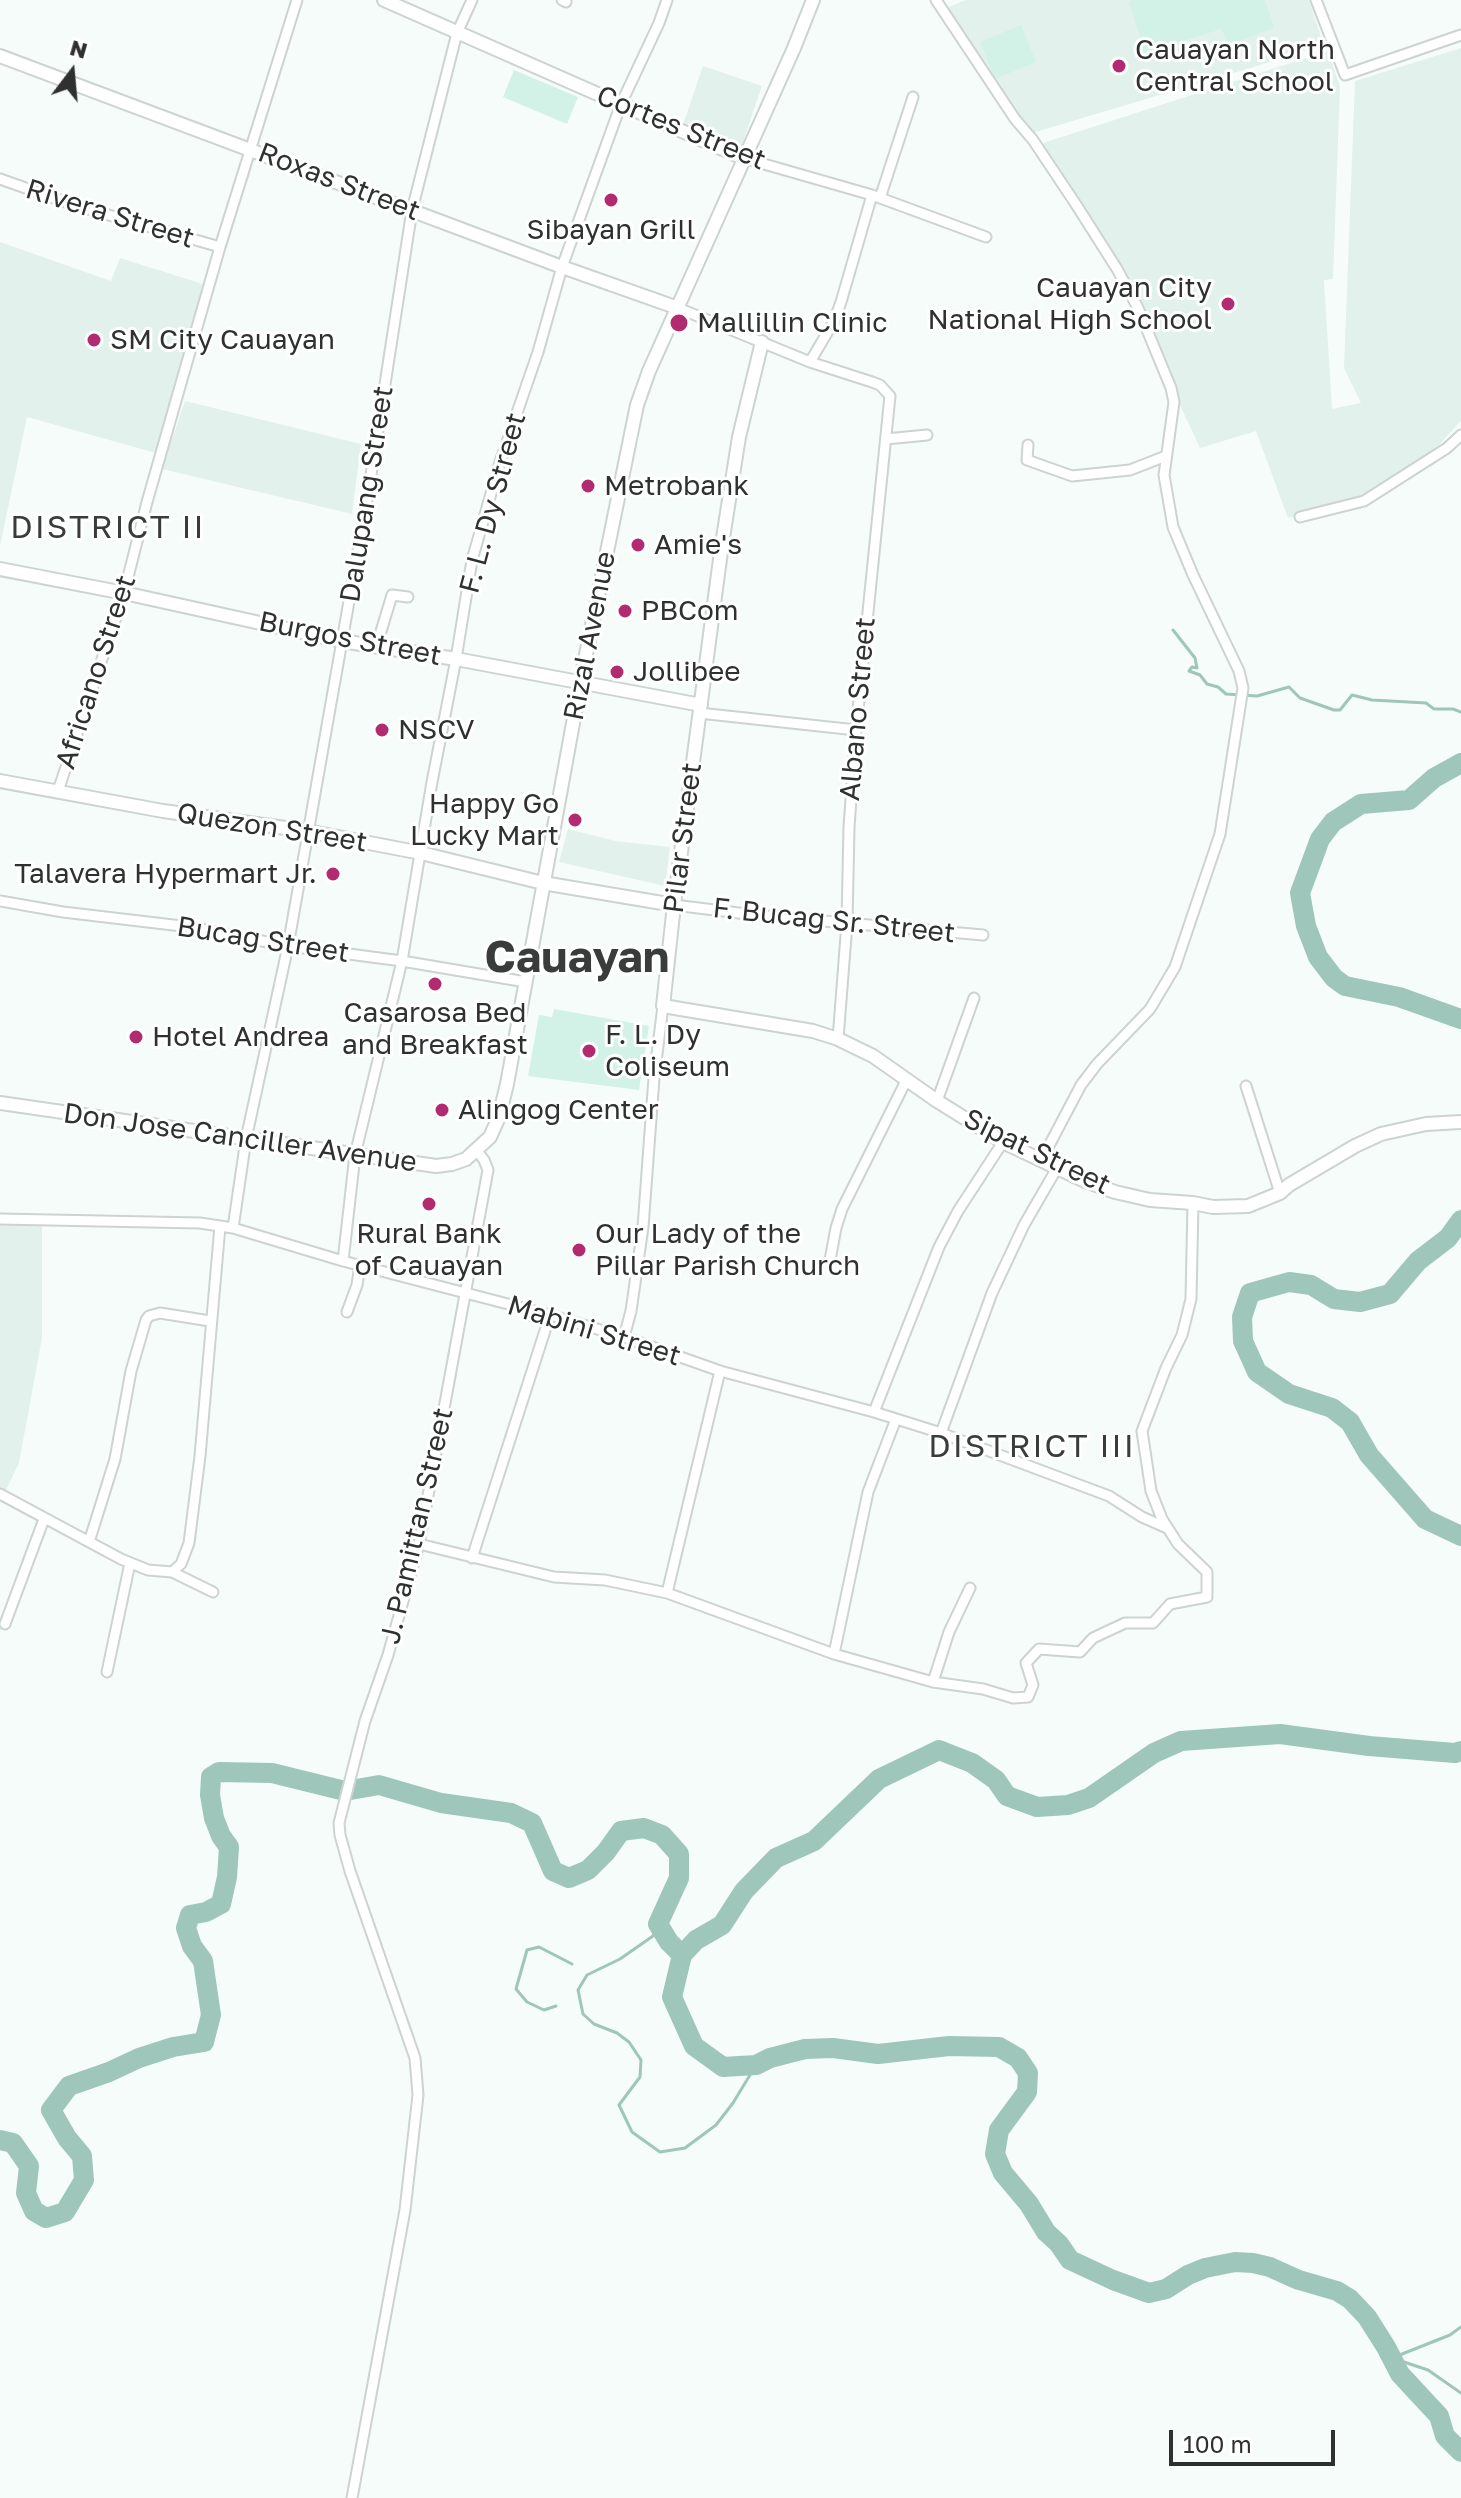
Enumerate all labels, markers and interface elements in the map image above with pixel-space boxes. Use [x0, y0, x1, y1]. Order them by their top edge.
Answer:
north arrow [32, 32, 112, 112]
text: N [67, 33, 91, 64]
place label: Cauayan North Central School [1135, 33, 1335, 99]
marker: Cauayan North Central School [1110, 57, 1128, 75]
street label: Cortes Street [592, 79, 770, 177]
street label: Roxas Street [253, 136, 425, 228]
street label: Rivera Street [22, 172, 198, 256]
marker: Sibayan Grill [602, 191, 620, 209]
place label: Sibayan Grill [527, 213, 695, 247]
place label: Cauayan City National High School [927, 271, 1212, 337]
marker: Cauayan City National High School [1219, 295, 1237, 313]
place label: Mallillin Clinic [697, 306, 887, 340]
marker: Mallillin Clinic [668, 312, 690, 334]
place label: SM City Cauayan [110, 323, 335, 357]
marker: SM City Cauayan [85, 331, 103, 349]
street label: Dalupang Street [333, 383, 401, 605]
street label: F. L. Dy Street [453, 409, 533, 597]
place label: Metrobank [604, 469, 749, 503]
marker: Metrobank [579, 477, 597, 495]
district label: DISTRICT II [10, 509, 206, 547]
place label: Amie's [654, 528, 742, 562]
marker: Amie's [629, 536, 647, 554]
street label: Rizal Avenue [557, 549, 623, 723]
street label: Africano Street [49, 571, 143, 773]
place label: PBCom [641, 594, 739, 628]
marker: PBCom [616, 602, 634, 620]
street label: Burgos Street [256, 605, 444, 673]
street label: Albano Street [833, 616, 883, 802]
place label: Jollibee [633, 655, 740, 689]
marker: Jollibee [608, 663, 626, 681]
place label: NSCV [398, 713, 474, 747]
marker: NSCV [373, 721, 391, 739]
street label: Pilar Street [657, 761, 709, 915]
place label: Happy Go Lucky Mart [410, 787, 559, 853]
street label: Quezon Street [175, 796, 369, 860]
marker: Happy Go Lucky Mart [566, 811, 584, 829]
place label: Talavera Hypermart Jr. [14, 857, 317, 891]
marker: Talavera Hypermart Jr. [324, 865, 342, 883]
street label: F. Bucag Sr. Street [711, 892, 957, 950]
street label: Bucag Street [175, 910, 351, 970]
district label: Cauayan [485, 932, 669, 984]
marker: Casarosa Bed and Breakfast [426, 975, 444, 993]
place label: Casarosa Bed and Breakfast [342, 996, 528, 1062]
place label: F. L. Dy Coliseum [605, 1018, 730, 1084]
place label: Hotel Andrea [152, 1020, 329, 1054]
marker: Hotel Andrea [127, 1028, 145, 1046]
marker: F. L. Dy Coliseum [580, 1042, 598, 1060]
place label: Alingog Center [458, 1093, 659, 1127]
street label: Don Jose Canciller Avenue [61, 1097, 419, 1179]
marker: Alingog Center [433, 1101, 451, 1119]
street label: Sipat Street [958, 1102, 1116, 1202]
marker: Rural Bank of Cauayan [420, 1195, 438, 1213]
place label: Rural Bank of Cauayan [355, 1217, 503, 1283]
place label: Our Lady of the Pillar Parish Church [595, 1217, 860, 1283]
marker: Our Lady of the Pillar Parish Church [570, 1241, 588, 1259]
street label: Mabini Street [503, 1289, 685, 1373]
street label: J. Pamittan Street [373, 1405, 461, 1647]
district label: DISTRICT III [928, 1428, 1136, 1466]
scale bar [1173, 2414, 1339, 2464]
text: 100 m [1183, 2429, 1252, 2458]

